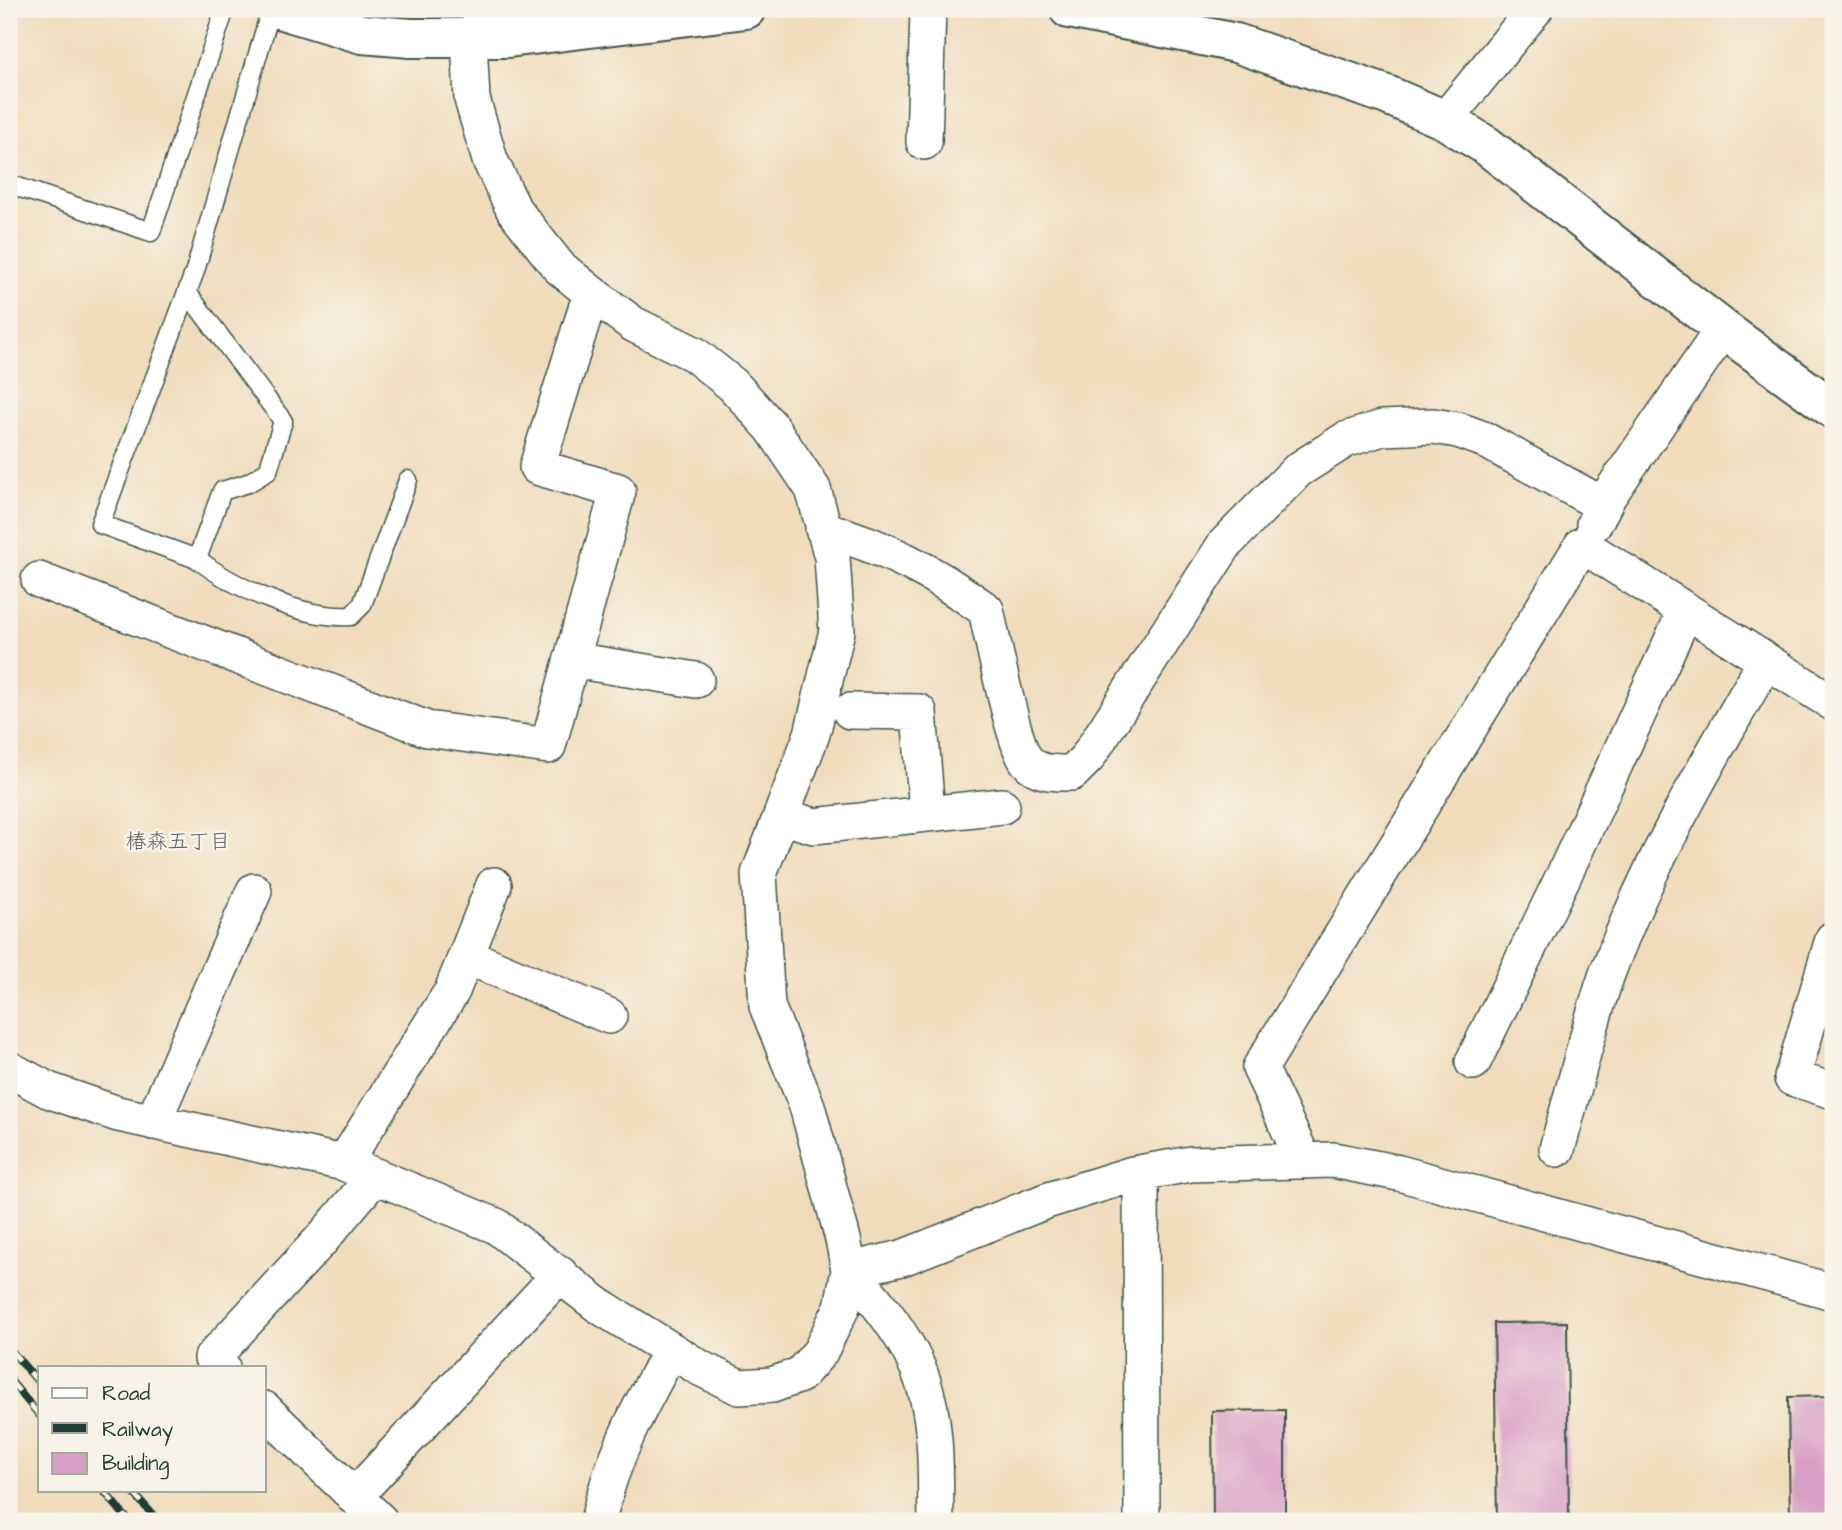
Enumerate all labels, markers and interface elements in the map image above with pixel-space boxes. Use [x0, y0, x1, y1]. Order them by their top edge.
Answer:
district label: 椿森五丁目 [126, 827, 231, 856]
legend [38, 1366, 266, 1492]
text: Road [102, 1379, 150, 1408]
text: Railway [102, 1415, 174, 1446]
text: Building [102, 1449, 170, 1480]

